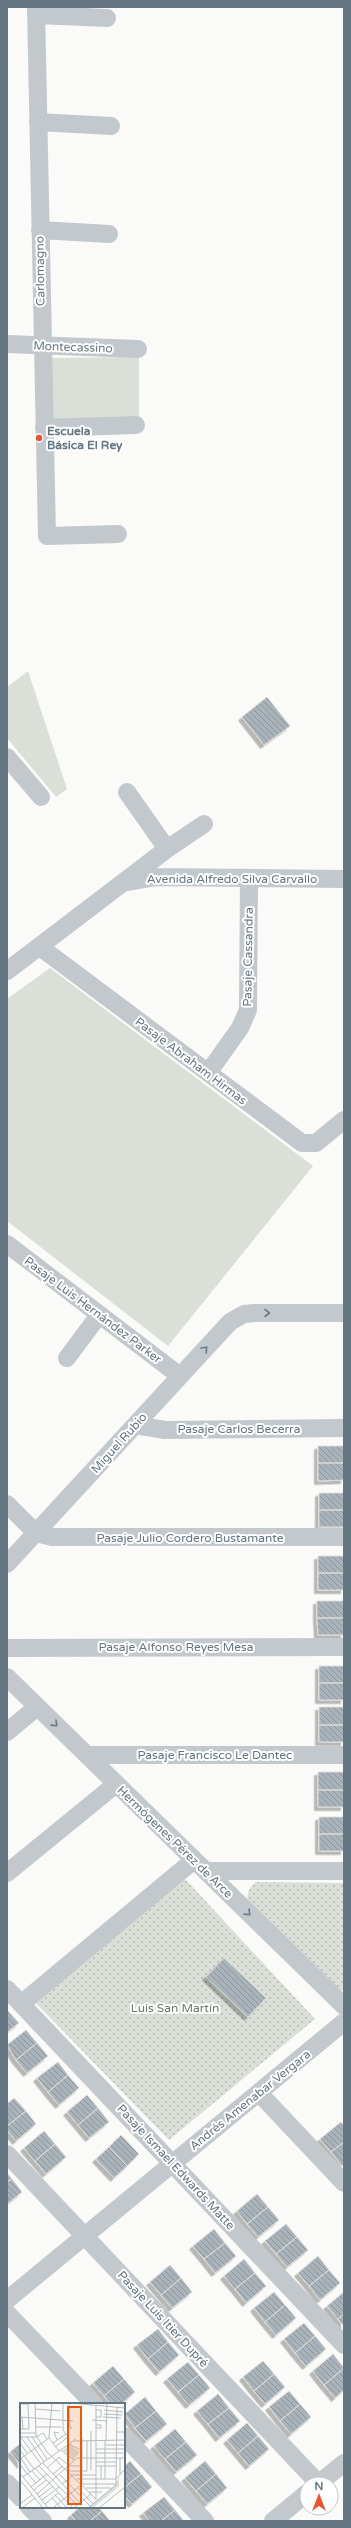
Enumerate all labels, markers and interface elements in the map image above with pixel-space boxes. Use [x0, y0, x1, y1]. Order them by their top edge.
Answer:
street label: Carlomagno [32, 236, 48, 306]
street label: Montecassino [33, 339, 113, 355]
place label: Escuela Básica El Rey [47, 424, 123, 453]
marker: Escuela Básica El Rey [34, 433, 44, 443]
street label: Avenida Alfredo Silva Carvallo [147, 872, 317, 886]
street label: Pasaje Cassandra [240, 907, 256, 1007]
street label: Pasaje Abraham Hirmas [132, 1014, 250, 1108]
street label: Pasaje Luis Hernández Parker [22, 1254, 165, 1366]
one-way arrow [264, 1309, 270, 1317]
one-way arrow [200, 1346, 208, 1354]
street label: Miguel Rubio [88, 1410, 150, 1476]
street label: Pasaje Carlos Becerra [178, 1422, 300, 1436]
street label: Pasaje Julio Cordero Bustamante [96, 1531, 284, 1545]
street label: Pasaje Alfonso Reyes Mesa [99, 1640, 253, 1654]
one-way arrow [50, 1719, 58, 1727]
street label: Pasaje Francisco Le Dantec [138, 1748, 292, 1762]
street label: Hermógenes Pérez de Arce [114, 1783, 236, 1901]
one-way arrow [243, 1908, 251, 1915]
park label: Luis San Martín [131, 2001, 219, 2015]
street label: Andrés Amenabar Vergara [187, 2047, 313, 2153]
street label: Pasaje Ismael Edwards Matte [114, 2102, 238, 2233]
street label: Pasaje Luis Itier Dupré [115, 2268, 211, 2370]
inset map [20, 2403, 125, 2508]
north arrow [299, 2476, 339, 2516]
text: N [315, 2480, 323, 2493]

